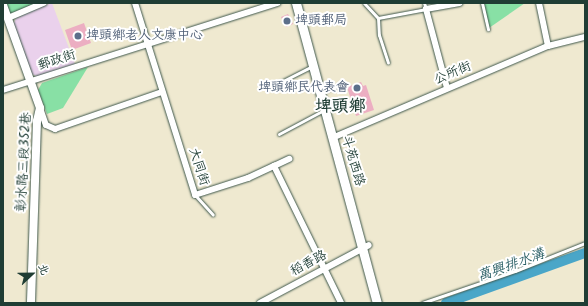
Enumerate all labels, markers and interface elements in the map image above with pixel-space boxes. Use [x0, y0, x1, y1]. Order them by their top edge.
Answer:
place label: 埤頭郵局 [295, 13, 347, 29]
marker: 埤頭郵局 [282, 16, 292, 26]
place label: 埤頭鄉老人文康中心 [86, 28, 203, 44]
marker: 埤頭鄉老人文康中心 [73, 31, 83, 41]
street label: 郵政街 [36, 48, 78, 74]
street label: 公所街 [432, 59, 474, 89]
place label: 埤頭鄉民代表會 [258, 80, 349, 96]
marker: 埤頭鄉民代表會 [352, 83, 362, 93]
district label: 埤頭鄉 [315, 97, 365, 117]
street label: 彰水路三段352巷 [15, 112, 35, 212]
street label: 斗苑西路 [337, 134, 367, 188]
street label: 大同街 [185, 146, 211, 188]
water label: 萬興排水溝 [475, 245, 547, 285]
street label: 稻香路 [288, 248, 330, 280]
north arrow [12, 254, 52, 294]
text: 北 [33, 261, 54, 278]

